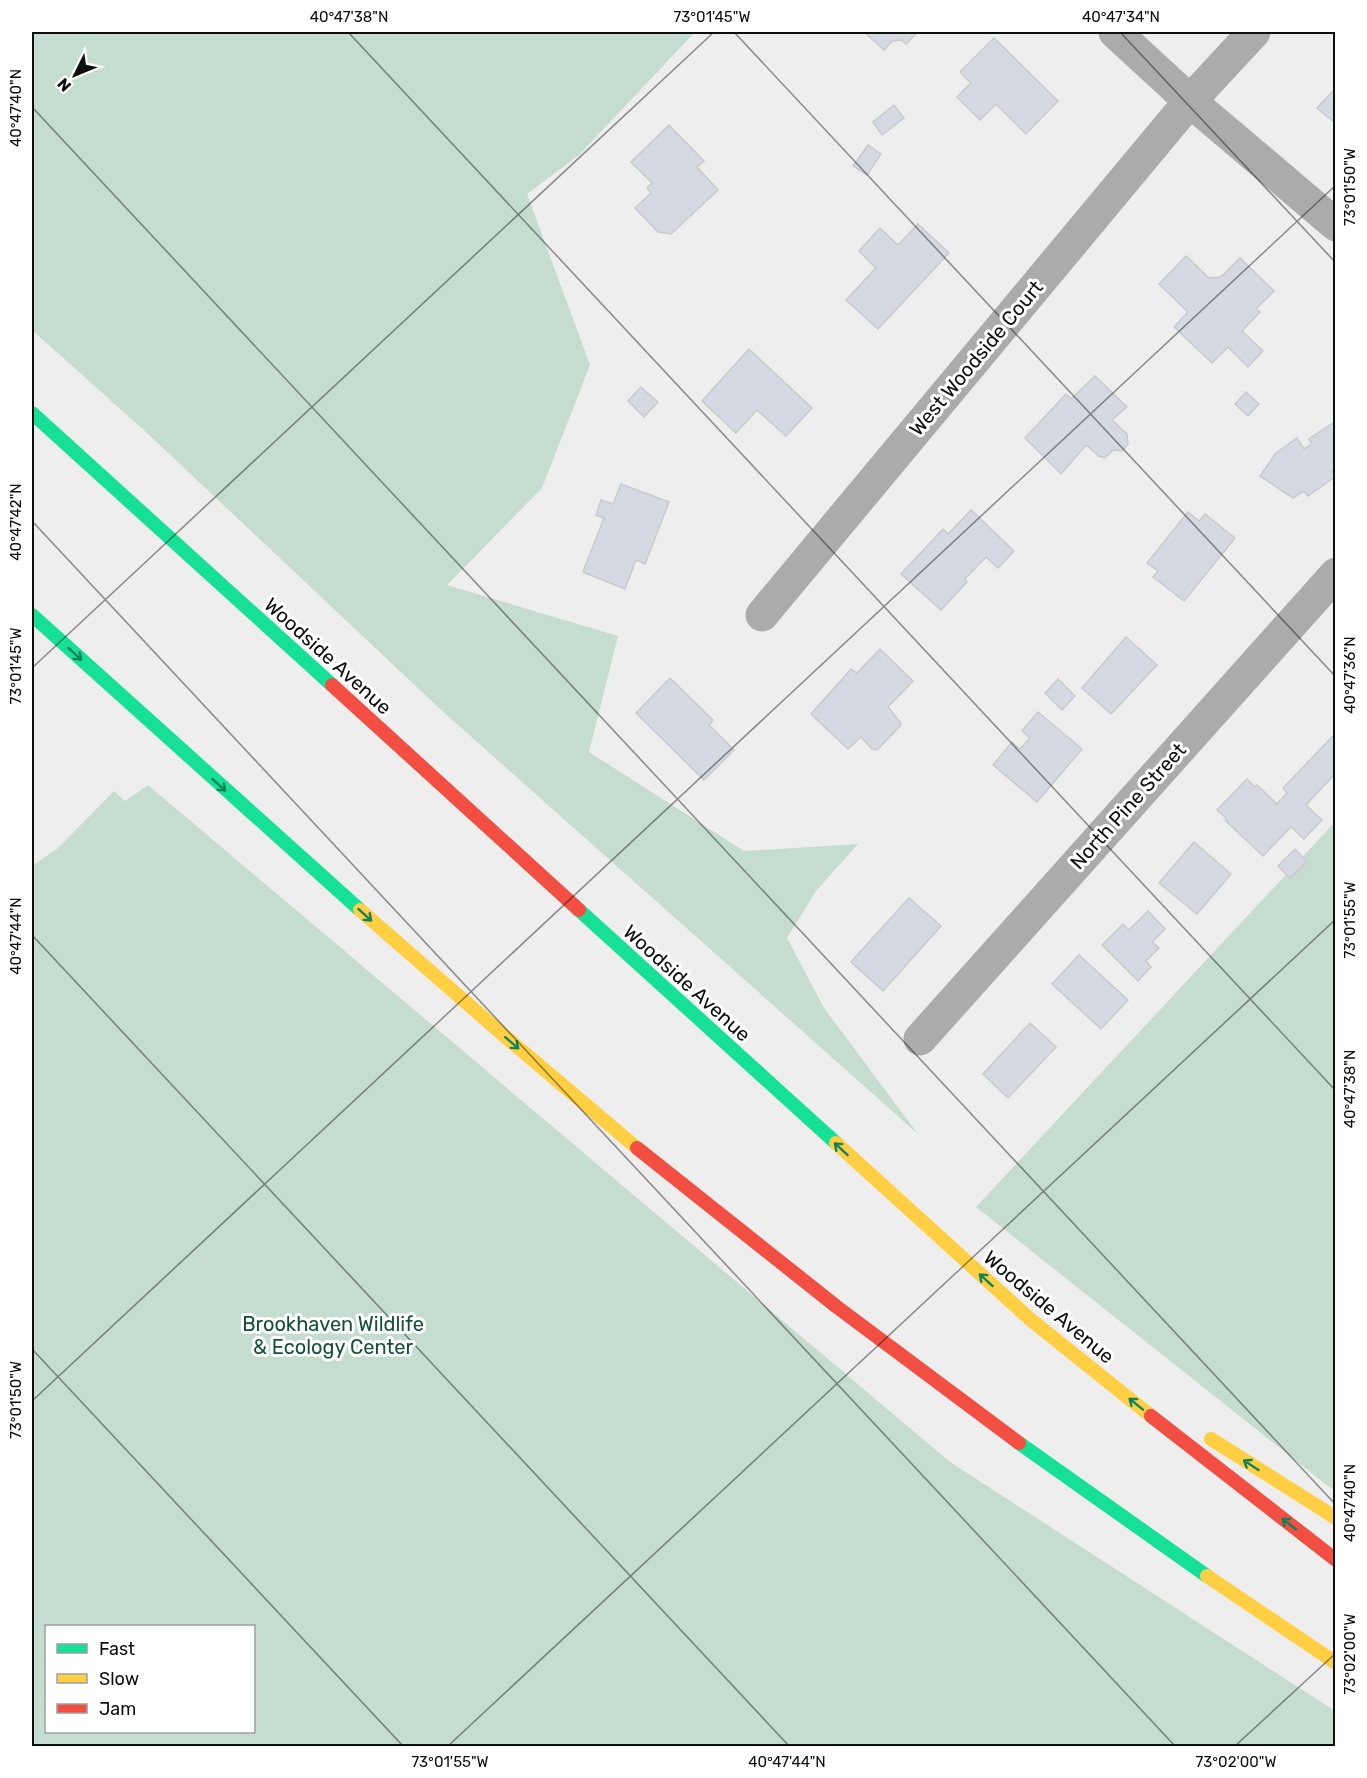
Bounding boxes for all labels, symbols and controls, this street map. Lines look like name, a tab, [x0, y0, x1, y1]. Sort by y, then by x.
text: 40°47'38"N	[310, 8, 388, 26]
text: 73°01'45"W	[674, 8, 750, 26]
text: 40°47'34"N	[1082, 8, 1160, 26]
north arrow	[45, 45, 105, 105]
text: 40°47'40"N	[7, 69, 25, 147]
text: N	[54, 74, 75, 96]
text: 73°01'50"W	[1341, 148, 1359, 226]
street label: West Woodside Court	[904, 275, 1048, 440]
text: 40°47'42"N	[7, 483, 25, 561]
street label: Woodside Avenue	[259, 593, 397, 719]
text: 73°01'45"W	[7, 628, 25, 704]
text: 40°47'36"N	[1341, 636, 1359, 714]
one-way arrow	[67, 647, 82, 661]
street label: North Pine Street	[1065, 738, 1191, 874]
one-way arrow	[211, 778, 226, 792]
text: 73°01'55"W	[1341, 881, 1359, 959]
text: 40°47'44"N	[7, 897, 25, 975]
one-way arrow	[357, 908, 372, 922]
street label: Woodside Avenue	[618, 920, 756, 1046]
one-way arrow	[504, 1036, 519, 1050]
text: 40°47'38"N	[1341, 1050, 1359, 1128]
one-way arrow	[834, 1142, 849, 1156]
street label: Woodside Avenue	[979, 1245, 1119, 1369]
one-way arrow	[978, 1273, 993, 1287]
park label: Brookhaven Wildlife & Ecology Center	[242, 1312, 424, 1359]
text: 73°01'50"W	[7, 1361, 25, 1439]
one-way arrow	[1128, 1397, 1144, 1410]
one-way arrow	[1242, 1458, 1259, 1471]
text: 40°47'40"N	[1341, 1464, 1359, 1542]
one-way arrow	[1282, 1518, 1298, 1531]
text: 73°02'00"W	[1341, 1614, 1359, 1694]
legend	[45, 1625, 255, 1733]
text: Fast	[99, 1638, 135, 1660]
text: Slow	[99, 1668, 139, 1690]
text: Jam	[99, 1698, 136, 1720]
text: 73°01'55"W	[411, 1753, 489, 1771]
text: 40°47'44"N	[748, 1753, 826, 1771]
text: 73°02'00"W	[1196, 1753, 1276, 1771]

